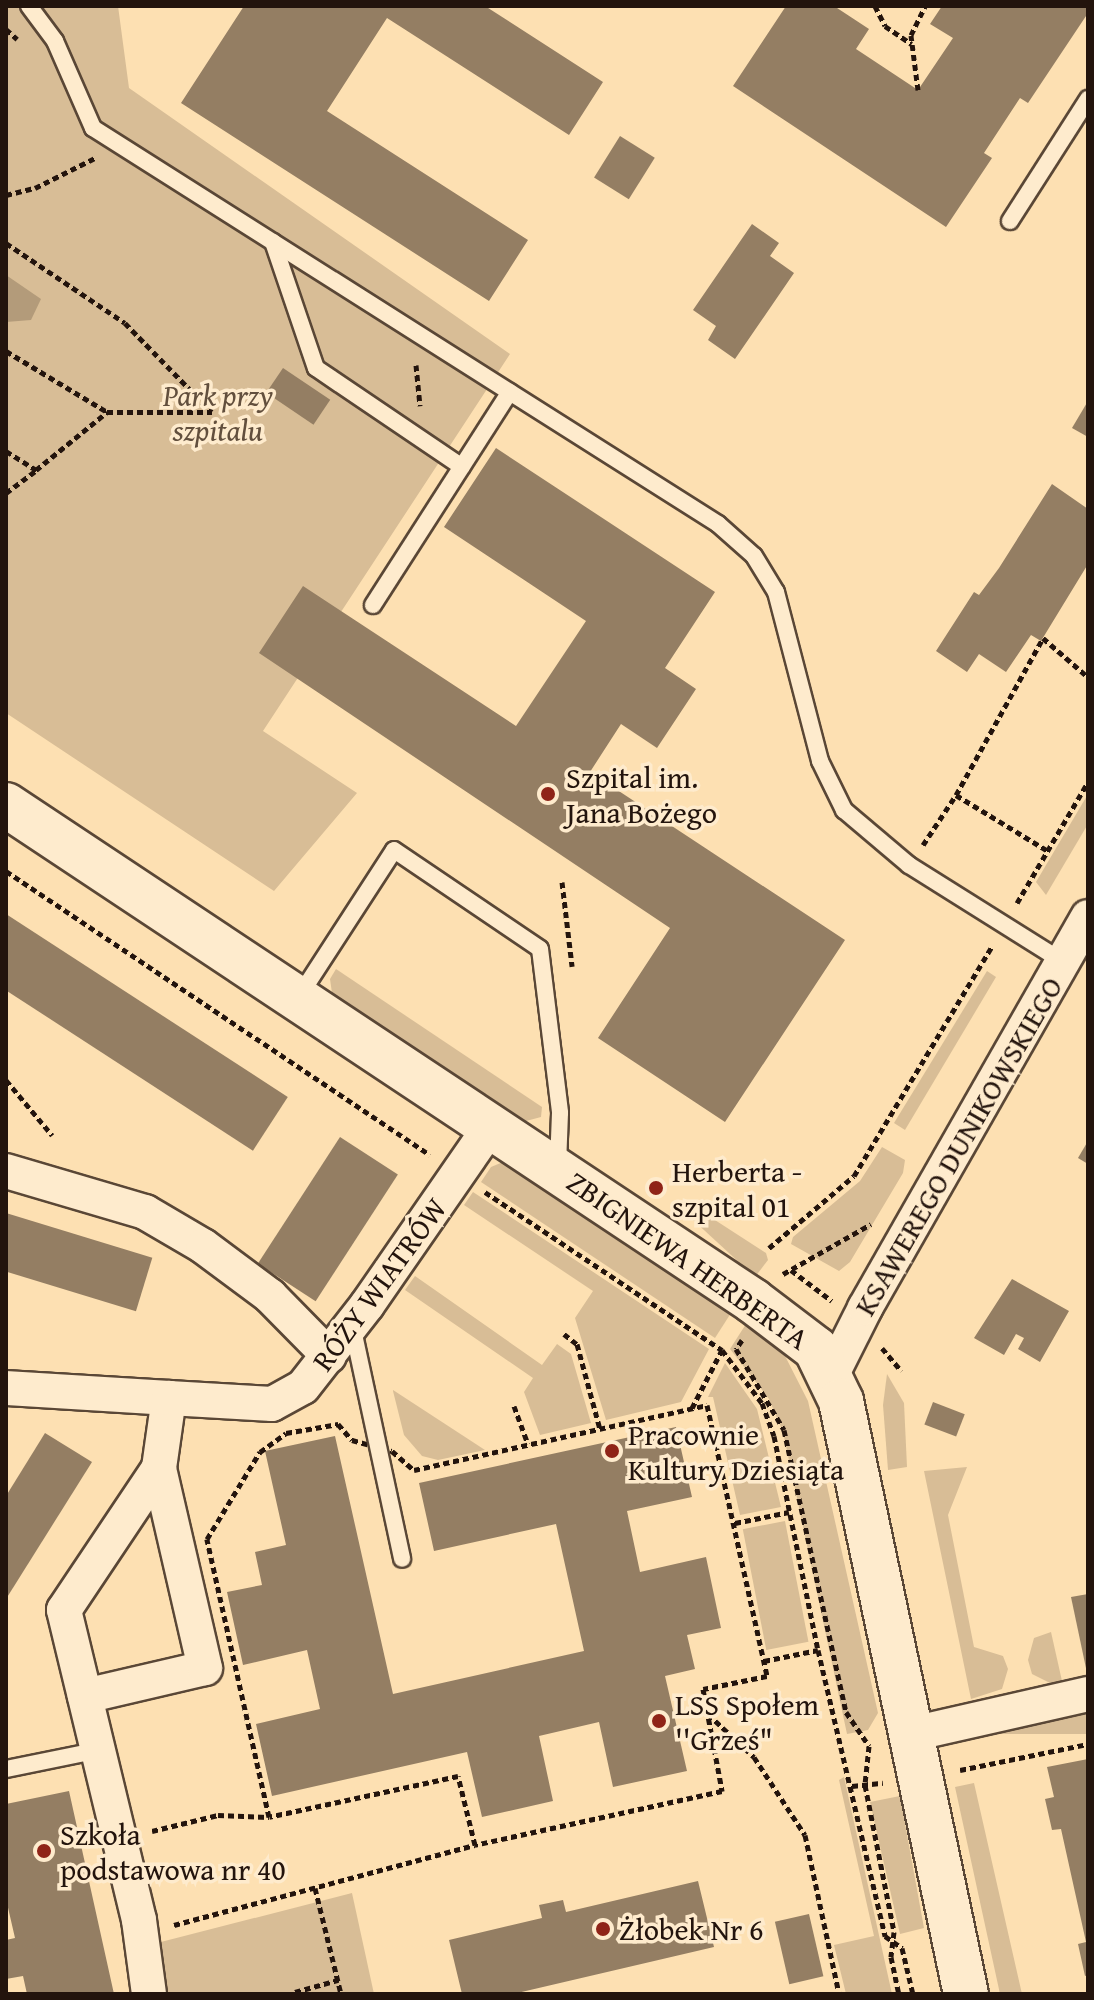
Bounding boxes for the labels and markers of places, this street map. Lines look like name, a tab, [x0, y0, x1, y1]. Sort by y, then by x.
place label: Szpital im. Jana Bożego	[566, 759, 717, 830]
marker: Szpital im. Jana Bożego	[537, 783, 559, 805]
place label: Herberta - szpital 01	[672, 1153, 802, 1224]
marker: Herberta - szpital 01	[647, 1179, 665, 1197]
place label: Pracownie Kultury Dziesiąta	[628, 1416, 844, 1486]
marker: Pracownie Kultury Dziesiąta	[603, 1442, 621, 1460]
place label: LSS Społem ''Grześ"	[675, 1686, 819, 1756]
marker: LSS Społem ''Grześ"	[650, 1712, 668, 1730]
place label: Szkoła podstawowa nr 40	[60, 1816, 286, 1886]
marker: Szkoła podstawowa nr 40	[35, 1842, 53, 1860]
place label: Żłobek Nr 6	[619, 1911, 763, 1947]
marker: Żłobek Nr 6	[594, 1920, 612, 1938]

